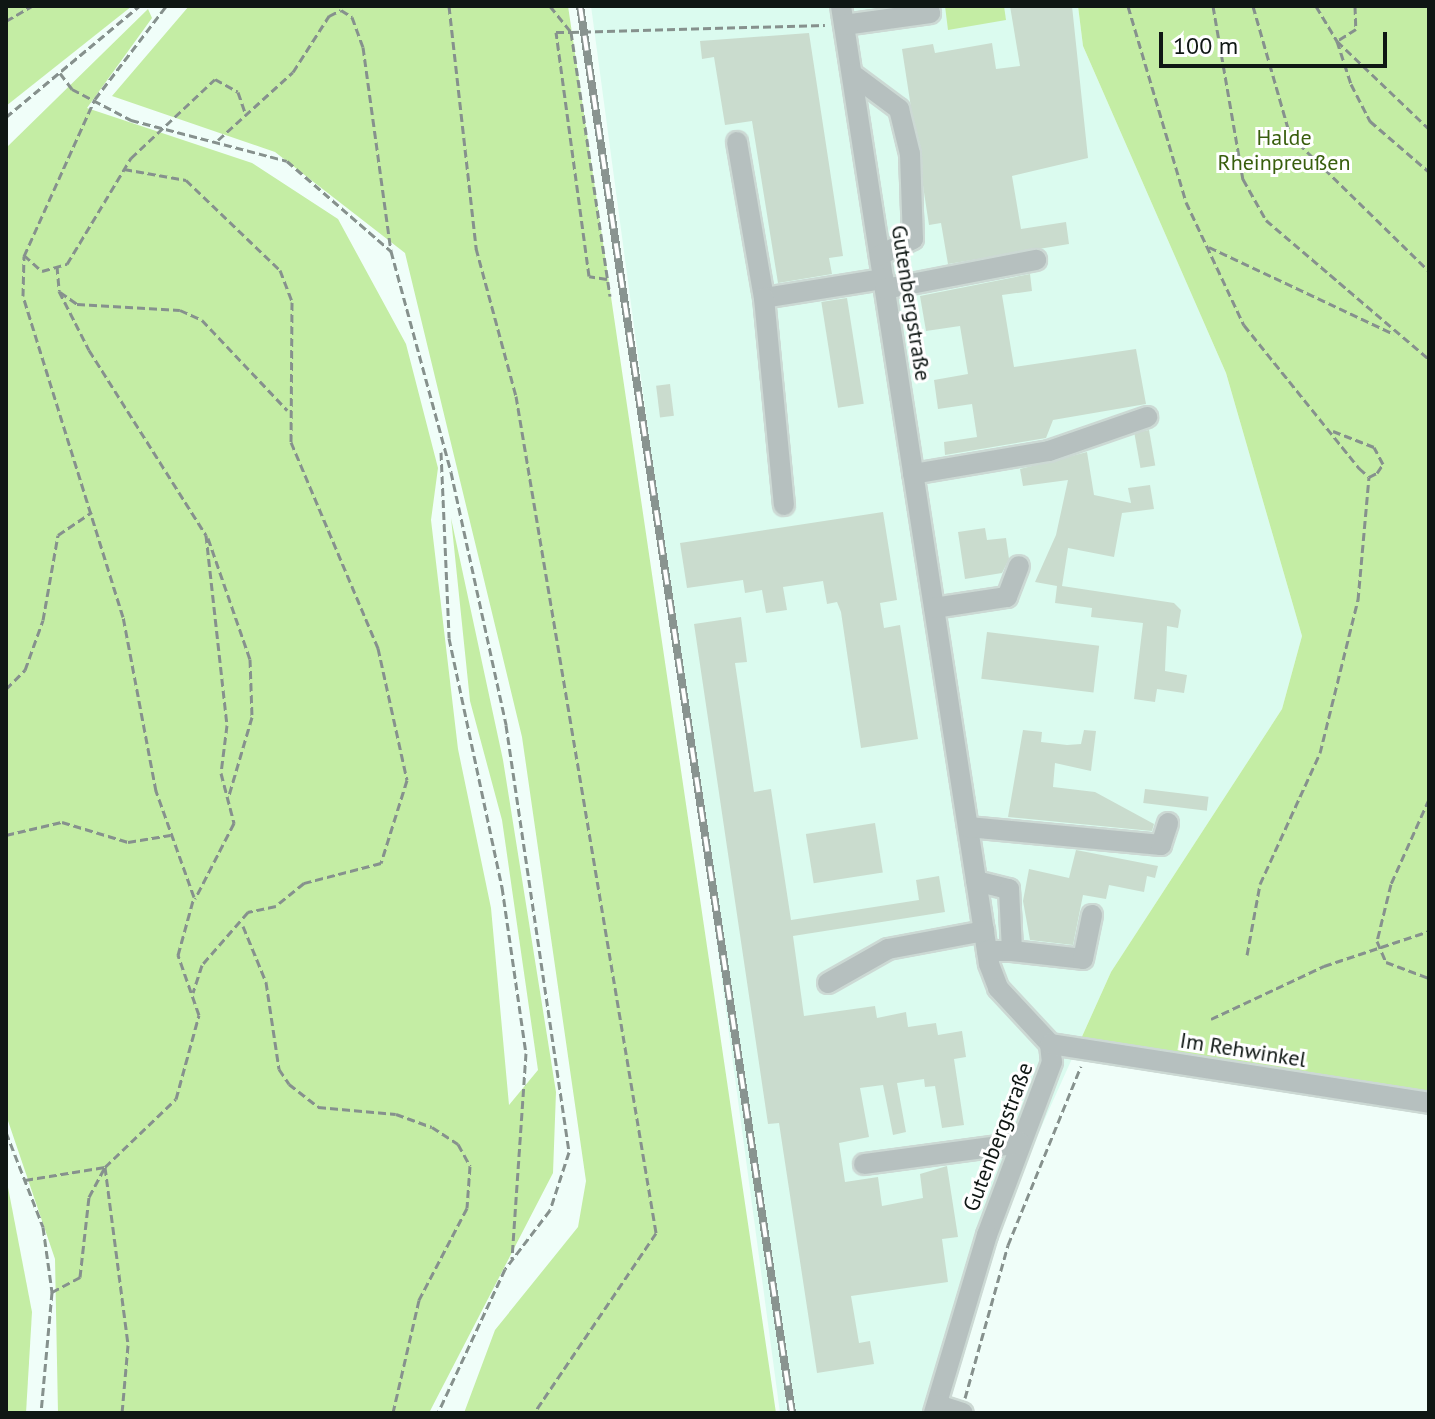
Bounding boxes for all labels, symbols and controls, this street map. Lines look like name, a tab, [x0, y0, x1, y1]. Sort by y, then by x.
scale bar	[1163, 16, 1391, 66]
text: 100 m	[1173, 30, 1238, 61]
park label: Halde Rheinpreußen	[1218, 124, 1350, 176]
street label: Gutenbergstraße	[886, 223, 936, 383]
street label: Im Rehwinkel	[1178, 1027, 1308, 1073]
street label: Gutenbergstraße	[957, 1059, 1039, 1215]

